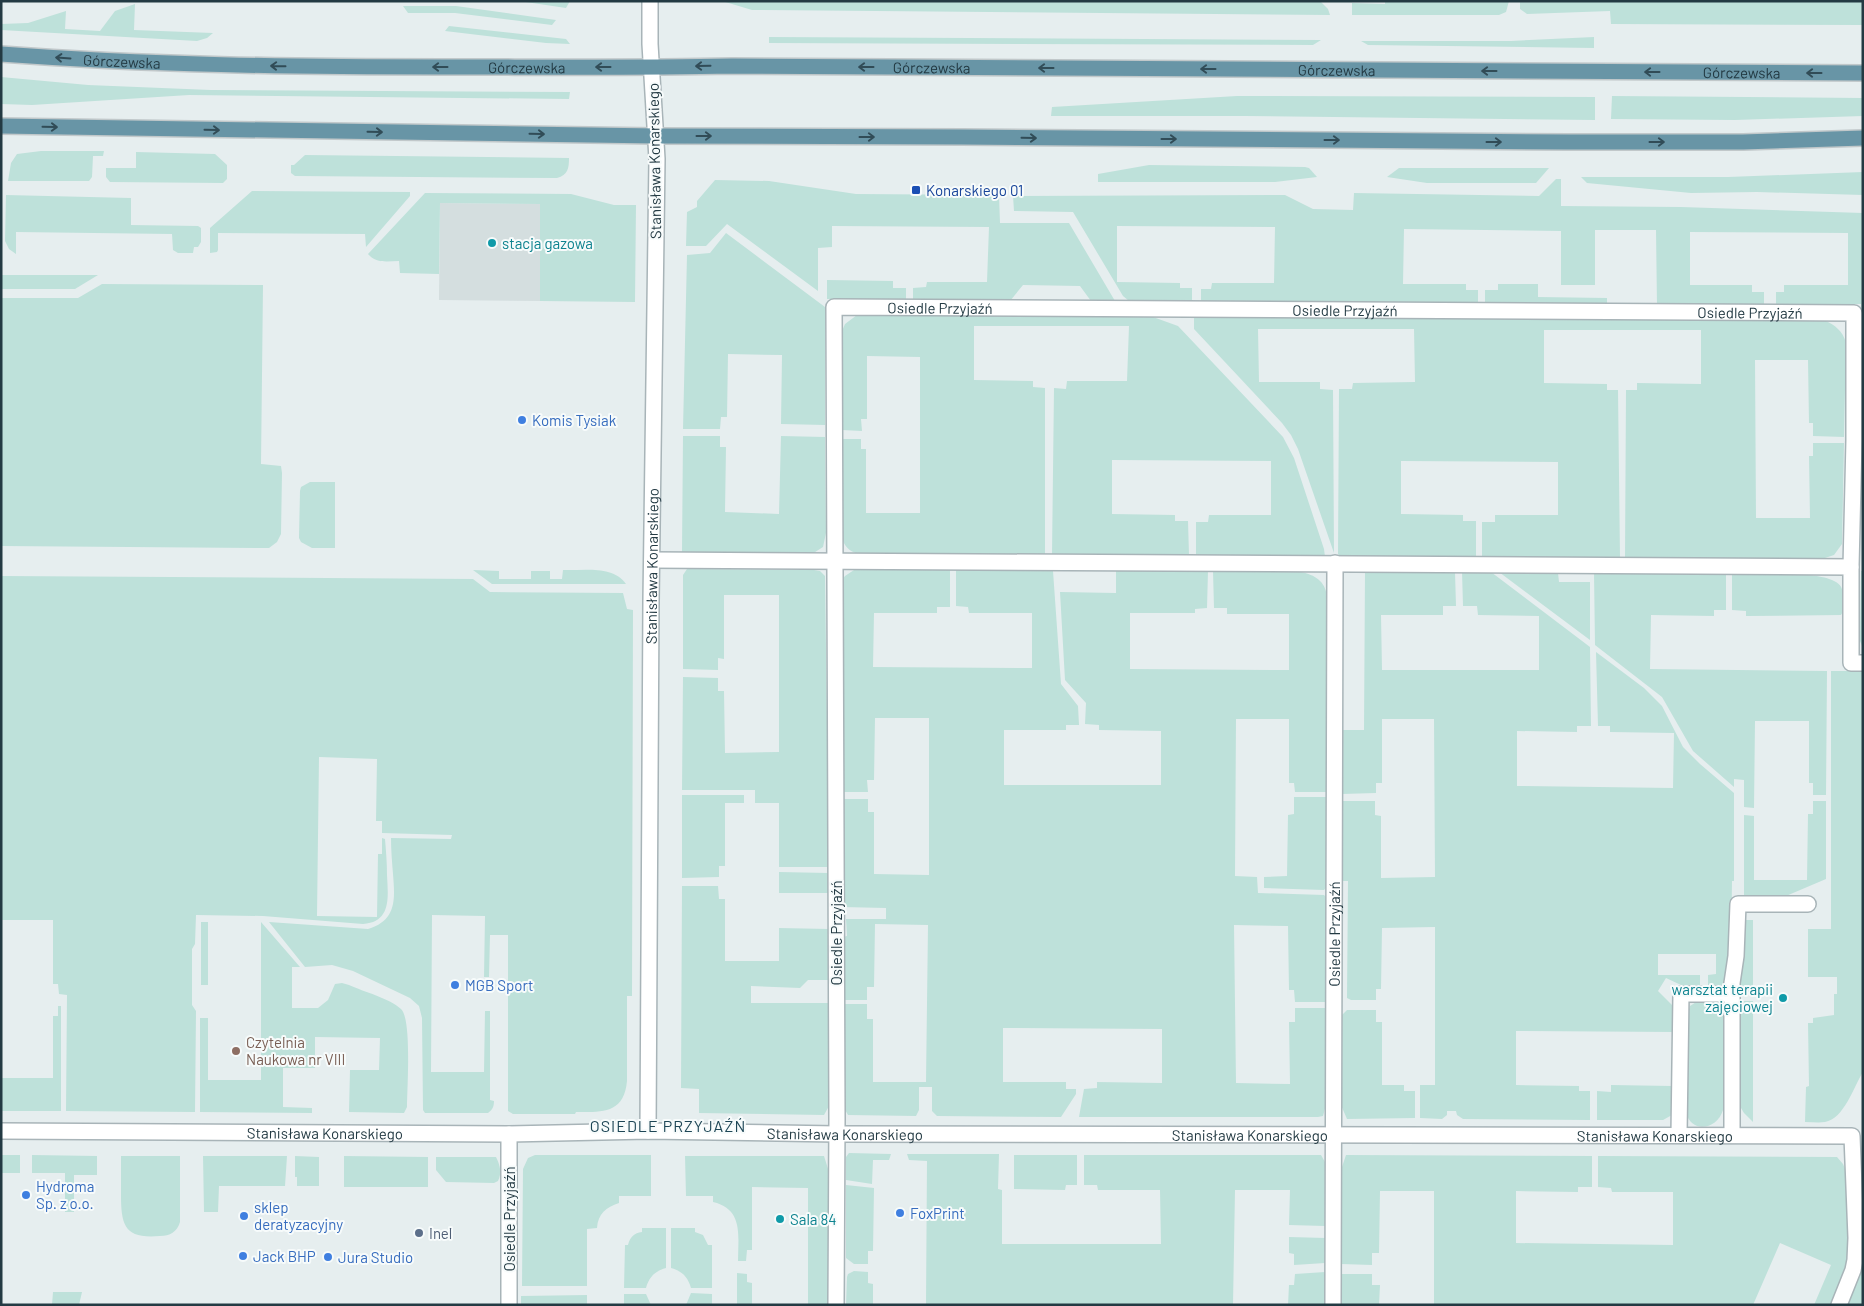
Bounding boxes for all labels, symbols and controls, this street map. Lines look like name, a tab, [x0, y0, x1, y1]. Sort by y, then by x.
street label: Górczewska	[83, 50, 161, 72]
one-way arrow	[55, 54, 71, 63]
street label: Górczewska	[488, 58, 566, 76]
street label: Górczewska	[893, 58, 971, 76]
one-way arrow	[270, 61, 286, 71]
one-way arrow	[695, 61, 712, 71]
street label: Górczewska	[1298, 61, 1376, 79]
one-way arrow	[432, 62, 448, 72]
one-way arrow	[595, 62, 611, 72]
one-way arrow	[858, 62, 874, 72]
one-way arrow	[1038, 63, 1054, 73]
street label: Górczewska	[1703, 63, 1781, 81]
one-way arrow	[1200, 64, 1216, 74]
one-way arrow	[1481, 66, 1498, 76]
one-way arrow	[1644, 67, 1660, 77]
one-way arrow	[1806, 68, 1822, 78]
street label: Stanisława Konarskiego	[644, 83, 664, 239]
one-way arrow	[42, 122, 58, 132]
one-way arrow	[204, 125, 220, 135]
one-way arrow	[366, 127, 383, 137]
one-way arrow	[529, 129, 545, 139]
one-way arrow	[696, 131, 712, 141]
one-way arrow	[858, 132, 875, 142]
one-way arrow	[1021, 133, 1037, 142]
one-way arrow	[1160, 134, 1177, 144]
one-way arrow	[1323, 135, 1339, 145]
one-way arrow	[1486, 137, 1502, 147]
one-way arrow	[1648, 137, 1664, 147]
place label: Konarskiego 01	[926, 181, 1023, 199]
marker: Konarskiego 01	[910, 184, 922, 196]
place label: stacja gazowa	[502, 234, 593, 252]
marker: stacja gazowa	[486, 237, 498, 249]
street label: Osiedle Przyjaźń	[887, 298, 993, 317]
street label: Osiedle Przyjaźń	[1292, 301, 1398, 319]
street label: Osiedle Przyjaźń	[1697, 303, 1803, 322]
place label: Komis Tysiak	[532, 411, 617, 429]
marker: Komis Tysiak	[516, 414, 528, 426]
street label: Stanisława Konarskiego	[642, 488, 662, 644]
street label: Osiedle Przyjaźń	[827, 880, 845, 986]
street label: Osiedle Przyjaźń	[1325, 881, 1343, 987]
place label: MGB Sport	[465, 976, 534, 994]
marker: MGB Sport	[449, 979, 461, 991]
place label: warsztat terapii zajęciowej	[1672, 980, 1773, 1015]
marker: warsztat terapii zajęciowej	[1777, 992, 1789, 1004]
place label: Czytelnia Naukowa nr VIII	[246, 1033, 345, 1068]
marker: Czytelnia Naukowa nr VIII	[230, 1045, 242, 1057]
district label: OSIEDLE PRZYJAŹŃ	[590, 1116, 746, 1135]
street label: Stanisława Konarskiego	[247, 1123, 403, 1142]
street label: Stanisława Konarskiego	[767, 1124, 923, 1143]
street label: Stanisława Konarskiego	[1172, 1126, 1328, 1144]
street label: Stanisława Konarskiego	[1577, 1126, 1733, 1145]
street label: Osiedle Przyjaźń	[500, 1166, 518, 1272]
place label: Hydroma Sp. z o.o.	[36, 1177, 94, 1212]
marker: Hydroma Sp. z o.o.	[20, 1189, 32, 1201]
place label: sklep deratyzacyjny	[254, 1198, 343, 1233]
place label: FoxPrint	[910, 1204, 965, 1222]
marker: FoxPrint	[894, 1207, 906, 1219]
marker: sklep deratyzacyjny	[238, 1210, 250, 1222]
place label: Sala 84	[790, 1210, 837, 1228]
marker: Sala 84	[774, 1213, 786, 1225]
place label: Inel	[429, 1224, 452, 1242]
marker: Inel	[413, 1227, 425, 1239]
place label: Jack BHP	[253, 1247, 316, 1265]
place label: Jura Studio	[338, 1248, 413, 1266]
marker: Jack BHP	[237, 1250, 249, 1262]
marker: Jura Studio	[322, 1251, 334, 1263]

